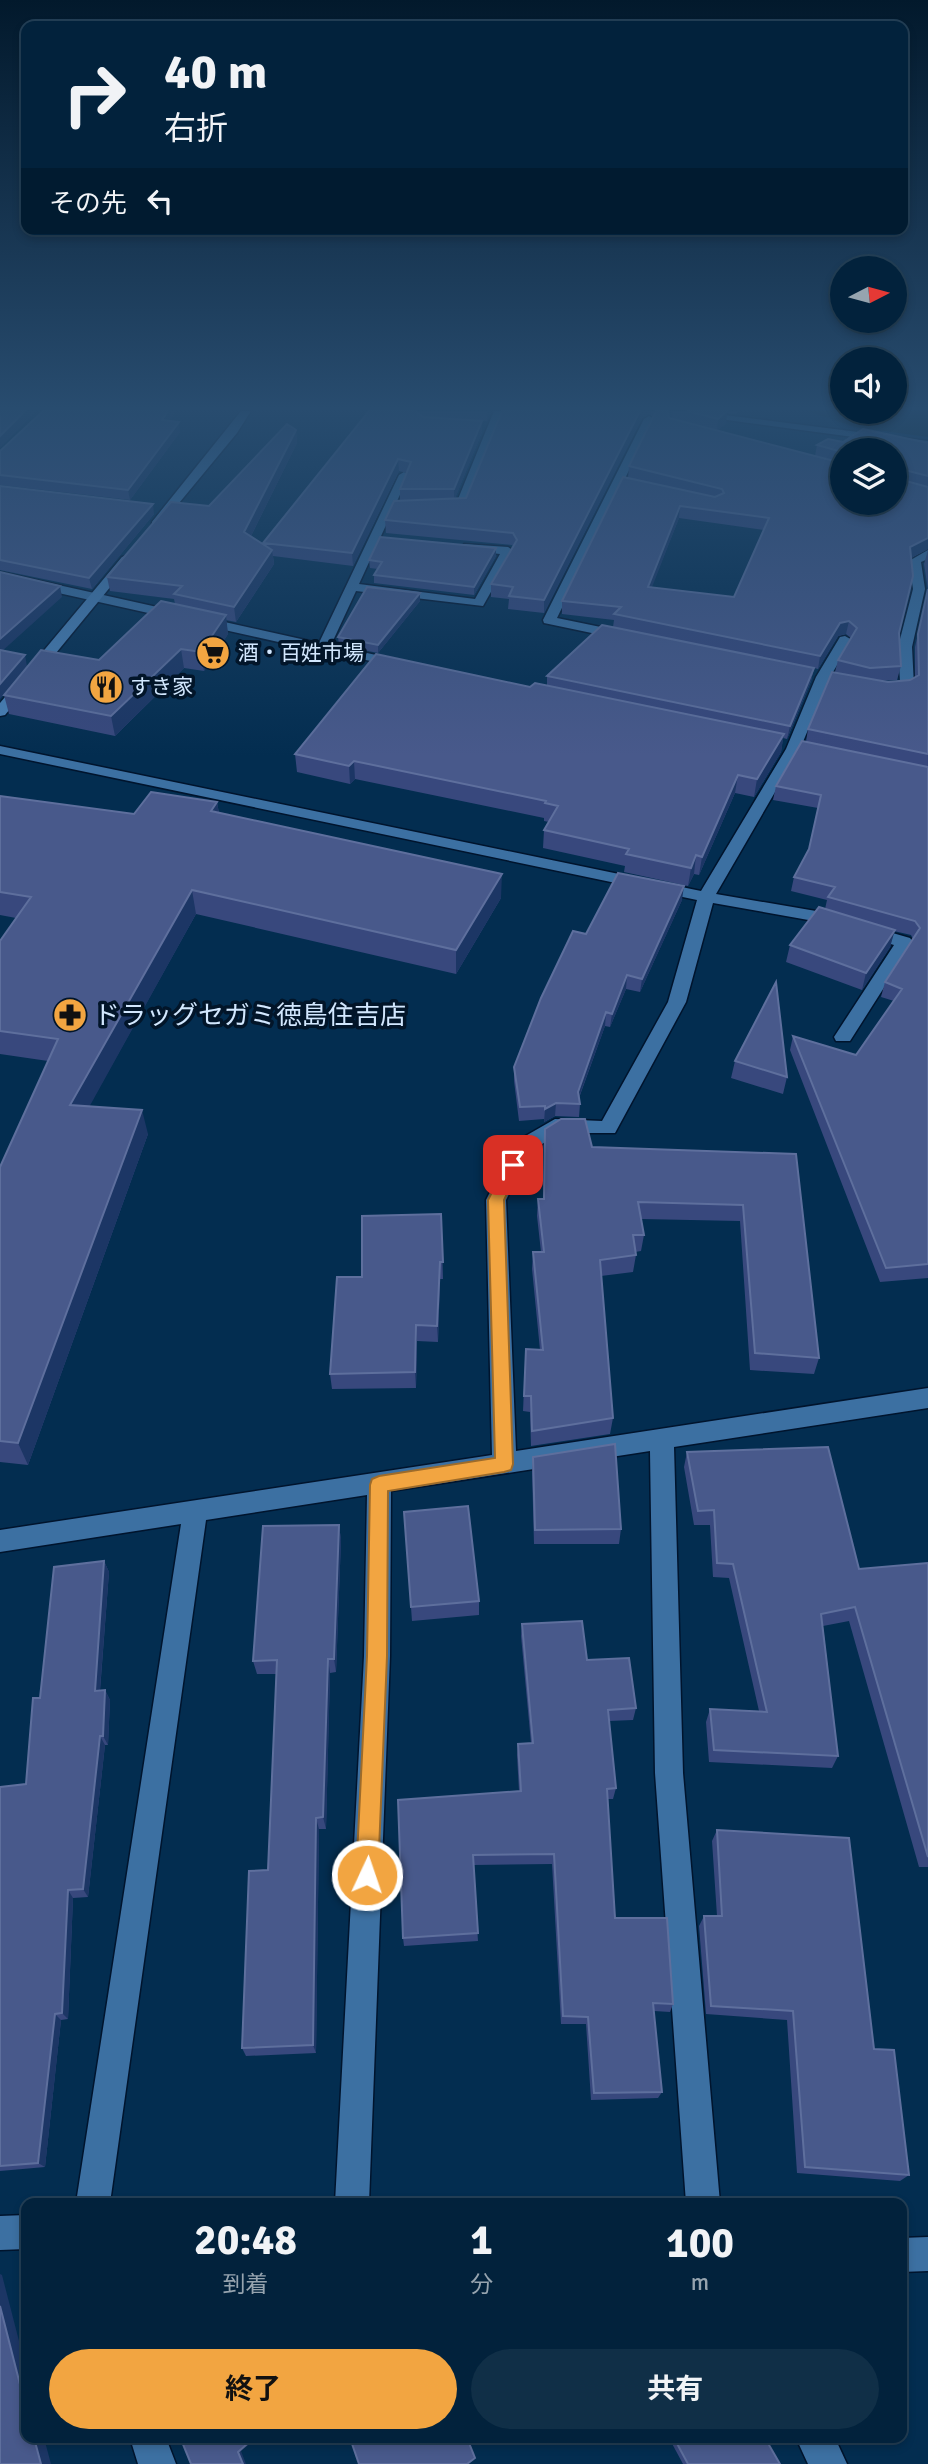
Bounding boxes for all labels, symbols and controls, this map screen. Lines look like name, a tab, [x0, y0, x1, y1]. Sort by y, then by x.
text: 40 m	[164, 42, 267, 102]
icon: right	[49, 49, 140, 140]
text: 右折	[164, 109, 228, 148]
icon: left	[141, 182, 179, 220]
text: その先	[49, 188, 127, 220]
north arrow	[830, 256, 906, 332]
map controls	[830, 256, 907, 515]
button: sound	[830, 347, 907, 424]
button: layers	[830, 438, 907, 515]
supermarket icon: 酒・百姓市場	[194, 634, 232, 672]
place label: 酒・百姓市場	[238, 640, 364, 666]
restaurant icon: すき家	[87, 668, 125, 706]
place label: すき家	[130, 674, 193, 700]
pharmacy icon: ドラッグセガミ徳島住吉店	[51, 996, 89, 1034]
place label: ドラッグセガミ徳島住吉店	[94, 1000, 406, 1032]
pin	[483, 1135, 543, 1195]
icon: arrive	[494, 1146, 532, 1184]
position arrow	[330, 1838, 404, 1912]
text: 20:48	[194, 2215, 297, 2266]
text: 1	[470, 2215, 493, 2266]
text: 100	[666, 2218, 734, 2269]
text: m	[691, 2268, 709, 2297]
text: 到着	[223, 2270, 269, 2299]
text: 分	[470, 2270, 493, 2299]
button: 終了	[49, 2349, 457, 2429]
button: 共有	[471, 2349, 879, 2429]

